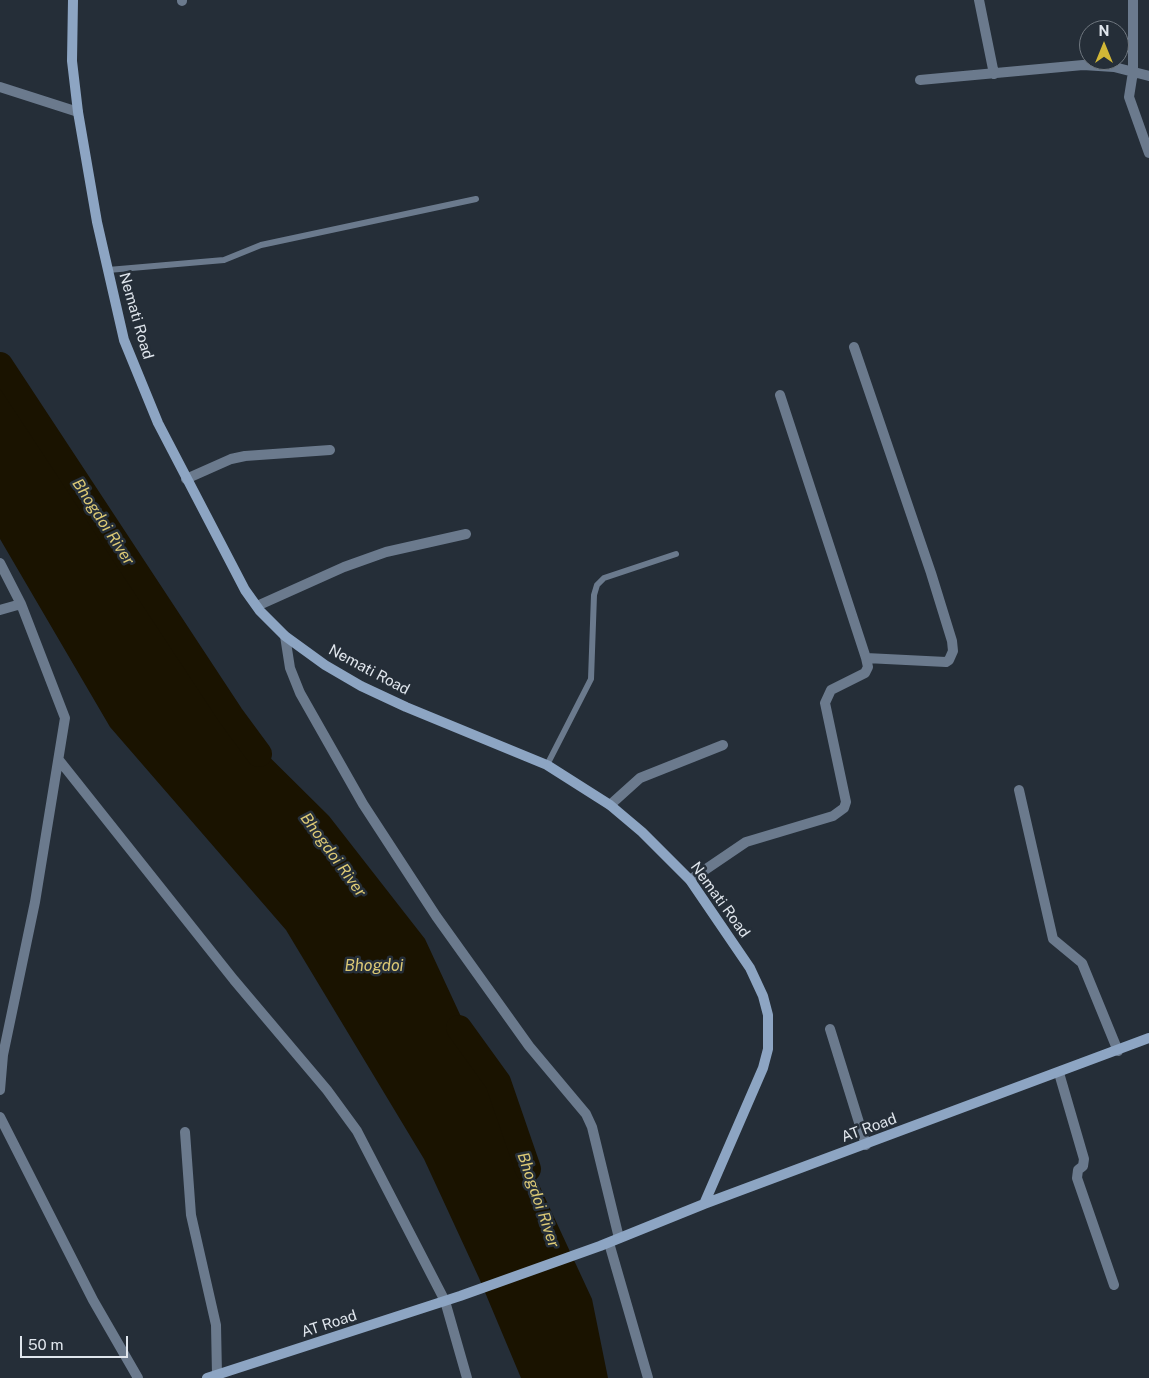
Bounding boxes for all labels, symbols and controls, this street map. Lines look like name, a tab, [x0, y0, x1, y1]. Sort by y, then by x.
north arrow	[1079, 20, 1129, 70]
text: N	[1099, 23, 1109, 39]
street label: Nemati Road	[115, 271, 157, 361]
water label: Bhogdoi River	[68, 475, 138, 569]
street label: Nemati Road	[325, 641, 413, 699]
water label: Bhogdoi River	[296, 809, 370, 901]
street label: Nemati Road	[686, 859, 754, 941]
water label: Bhogdoi	[344, 956, 404, 976]
street label: AT Road	[839, 1110, 899, 1146]
water label: Bhogdoi River	[513, 1150, 563, 1250]
street label: AT Road	[299, 1307, 359, 1341]
scale bar	[22, 1326, 130, 1358]
text: 50 m	[28, 1336, 63, 1353]

